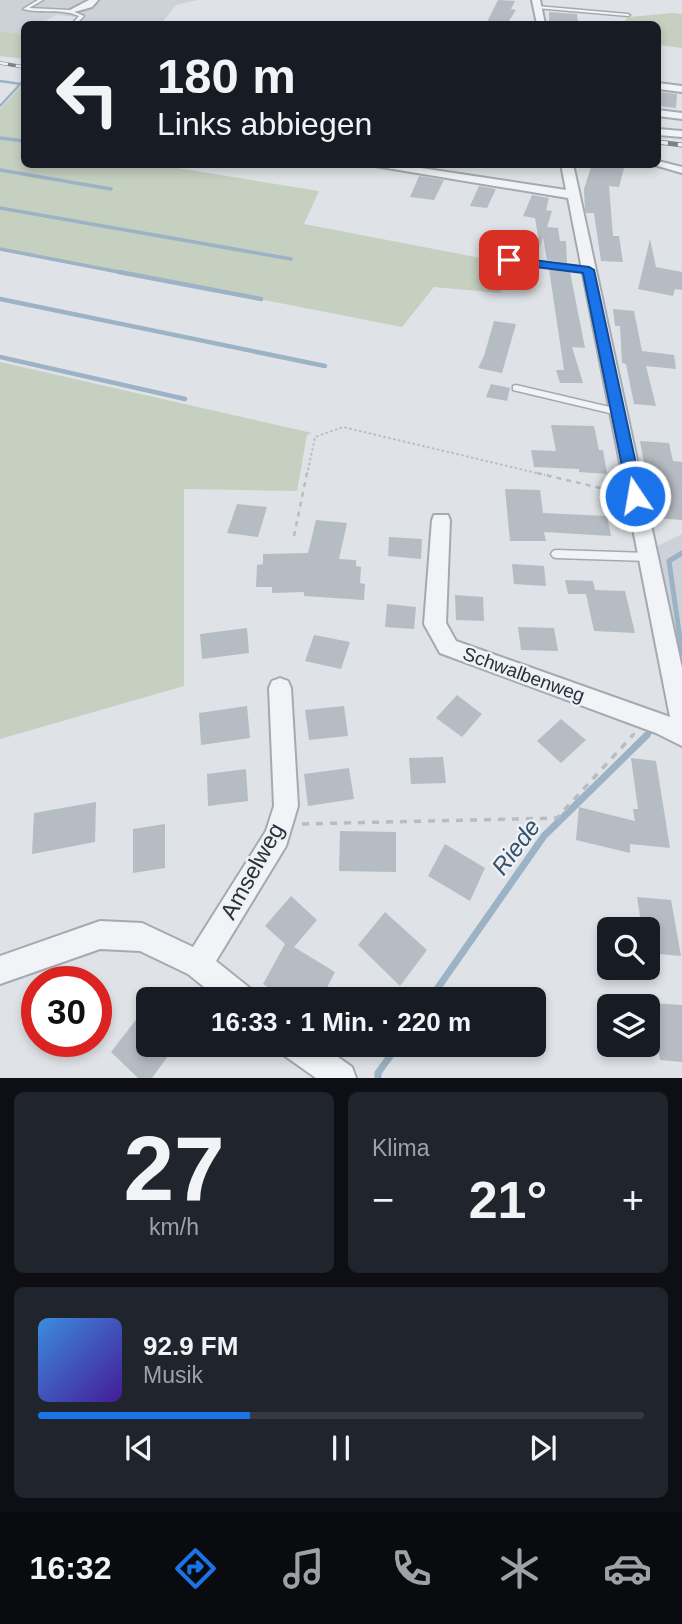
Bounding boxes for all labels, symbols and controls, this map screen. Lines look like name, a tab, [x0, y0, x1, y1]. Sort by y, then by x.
icon: left	[42, 49, 133, 140]
text: 180 m	[157, 49, 296, 103]
text: Links abbiegen	[157, 106, 372, 142]
pin	[479, 230, 539, 290]
icon: arrive	[490, 241, 528, 279]
position arrow	[598, 459, 672, 533]
street label: Schwalbenweg	[460, 643, 587, 706]
water label: Riede	[486, 814, 545, 880]
street label: Amselweg	[215, 818, 289, 924]
map controls	[597, 917, 660, 1057]
button: search	[597, 917, 660, 980]
speed limit sign: 30	[21, 966, 112, 1057]
button: layers	[597, 994, 660, 1057]
text: 16:33 · 1 Min. · 220 m	[211, 1007, 471, 1037]
text: 27	[123, 1118, 225, 1219]
text: Klima	[372, 1135, 430, 1161]
text: 21°	[469, 1171, 547, 1229]
text: −	[372, 1179, 394, 1221]
text: +	[622, 1179, 644, 1221]
text: km/h	[149, 1214, 199, 1240]
text: 92.9 FM	[143, 1331, 238, 1361]
text: Musik	[143, 1362, 203, 1388]
icon: previous	[120, 1429, 158, 1467]
icon: pause	[322, 1429, 360, 1467]
icon: next	[524, 1429, 562, 1467]
icon: directions	[171, 1544, 220, 1593]
icon: music	[279, 1544, 328, 1593]
icon: phone	[387, 1544, 436, 1593]
icon: climate	[495, 1544, 544, 1593]
icon: car	[603, 1544, 652, 1593]
text: 16:32	[30, 1550, 111, 1586]

